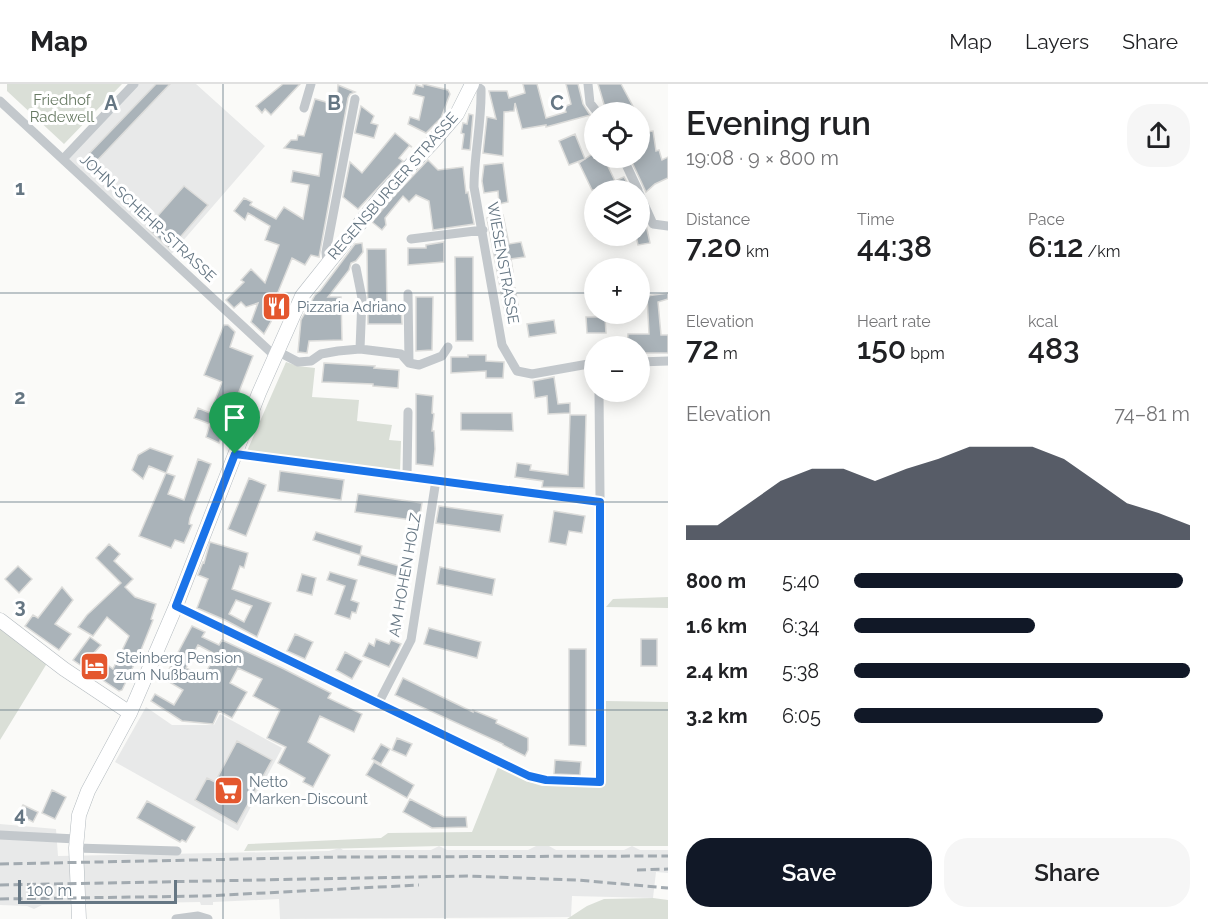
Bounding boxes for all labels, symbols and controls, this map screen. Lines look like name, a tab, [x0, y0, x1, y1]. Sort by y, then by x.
text: Map	[30, 25, 88, 58]
text: Map	[949, 29, 992, 54]
text: Layers	[1025, 29, 1089, 54]
text: Share	[1122, 29, 1178, 54]
park label: Friedhof Radewell	[30, 91, 95, 126]
text: A	[104, 91, 118, 115]
text: B	[327, 91, 341, 115]
text: C	[550, 91, 564, 115]
map controls	[584, 102, 650, 402]
button: locate	[584, 102, 650, 168]
text: Evening run	[686, 104, 871, 143]
button: share	[1127, 104, 1190, 167]
street label: REGENSBURGER STRASSE	[324, 109, 462, 263]
text: 19:08 · 9 × 800 m	[686, 146, 839, 170]
street label: JOHN-SCHEHR-STRASSE	[76, 150, 220, 286]
text: 1	[15, 176, 25, 200]
button: layers	[584, 180, 650, 246]
street label: WIESENSTRASSE	[483, 201, 523, 325]
text: Distance	[686, 210, 750, 229]
text: Time	[857, 210, 894, 229]
text: Pace	[1028, 210, 1065, 229]
text: 7.20	[686, 229, 742, 264]
text: 44:38	[857, 229, 932, 264]
text: 6:12	[1028, 229, 1084, 264]
text: km	[742, 242, 769, 261]
text: /km	[1084, 242, 1120, 261]
button: +	[584, 258, 650, 324]
restaurant icon: Pizzaria Adriano	[260, 291, 292, 323]
place label: Pizzaria Adriano	[297, 298, 406, 316]
text: Elevation	[686, 312, 754, 331]
text: Heart rate	[857, 312, 931, 331]
text: kcal	[1028, 312, 1058, 331]
text: 72	[686, 331, 719, 366]
text: 150	[857, 331, 906, 366]
text: 483	[1028, 331, 1079, 366]
button: −	[584, 336, 650, 402]
text: m	[719, 344, 738, 363]
text: bpm	[906, 344, 945, 363]
text: 2	[14, 385, 26, 409]
pin	[209, 392, 260, 454]
icon: arrive	[218, 401, 251, 434]
text: Elevation	[686, 402, 771, 426]
text: 74–81 m	[1114, 402, 1190, 426]
street label: AM HOHEN HOLZ	[385, 512, 425, 638]
text: 800 m	[686, 569, 746, 593]
text: 5:40	[782, 569, 820, 593]
text: 3	[14, 594, 26, 618]
text: 1.6 km	[686, 614, 747, 638]
text: 6:34	[782, 614, 819, 638]
place label: Steinberg Pension zum Nußbaum	[116, 649, 242, 684]
hotel icon: Steinberg Pension zum Nußbaum	[79, 651, 111, 683]
text: 2.4 km	[686, 659, 748, 683]
text: 5:38	[782, 659, 819, 683]
text: 3.2 km	[686, 704, 748, 728]
text: 6:05	[782, 704, 821, 728]
place label: Netto Marken-Discount	[249, 773, 368, 808]
supermarket icon: Netto Marken-Discount	[212, 775, 244, 807]
text: 4	[14, 802, 26, 826]
button: Save	[686, 838, 932, 907]
button: Share	[944, 838, 1190, 907]
scale bar	[18, 877, 177, 904]
text: 100 m	[27, 881, 72, 900]

